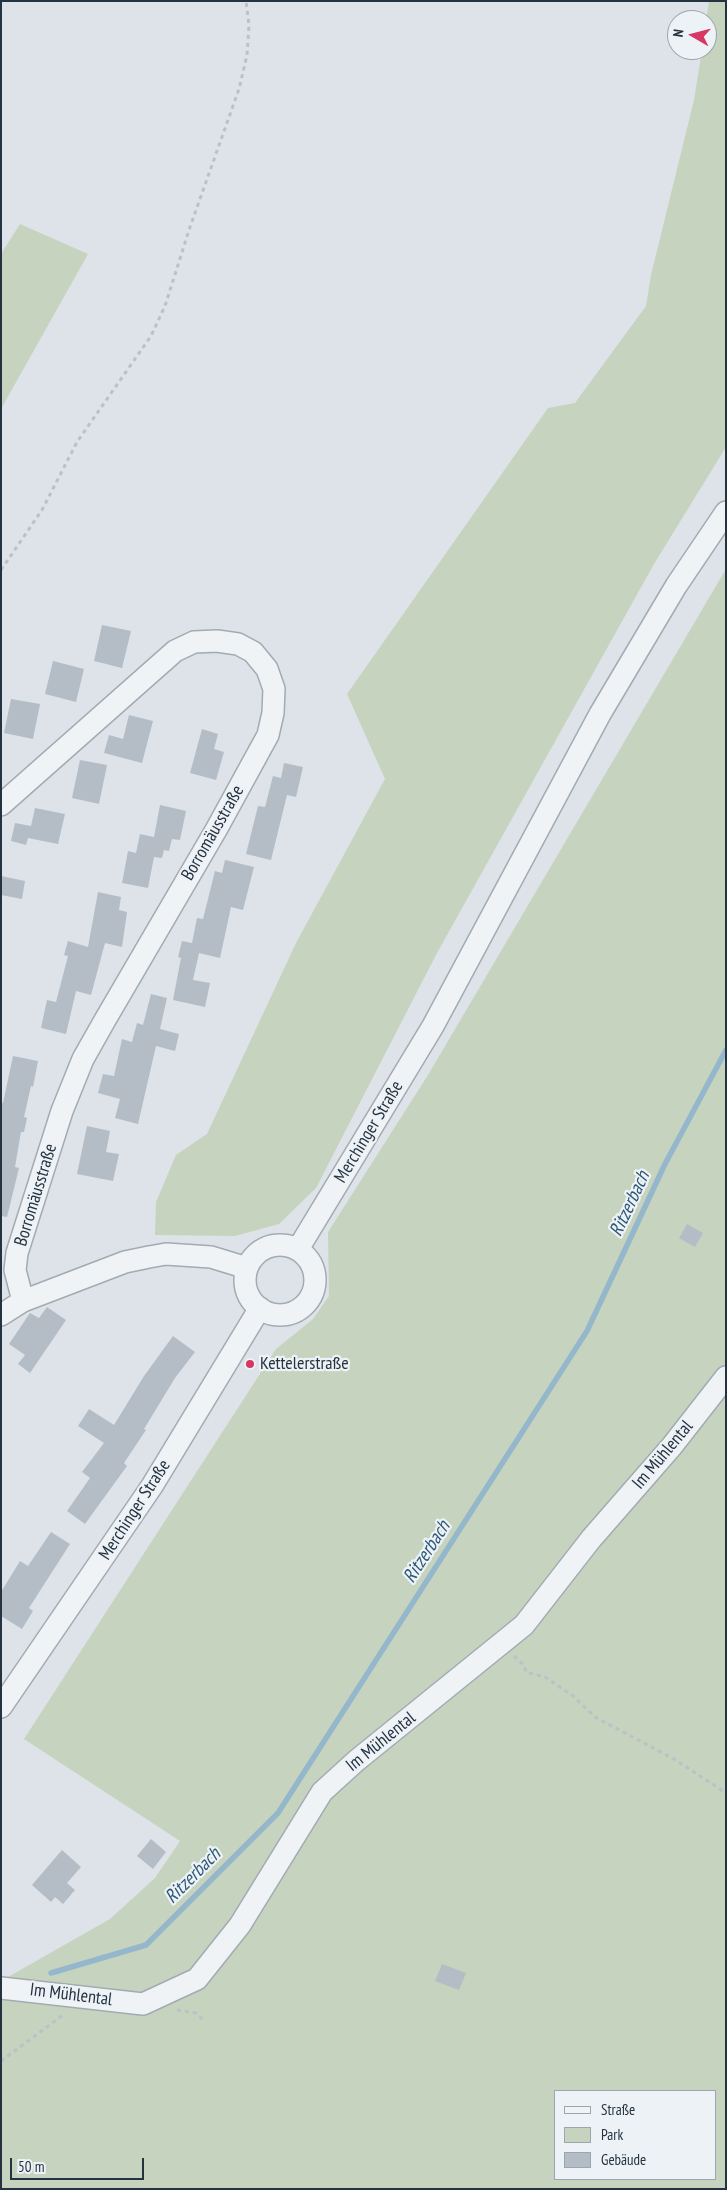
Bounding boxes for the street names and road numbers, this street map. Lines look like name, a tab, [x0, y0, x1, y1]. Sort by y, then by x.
street label: Borromäusstraße	[177, 782, 249, 884]
street label: Merchinger Straße	[330, 1077, 408, 1187]
street label: Borromäusstraße	[10, 1141, 62, 1249]
street label: Im Mühlental	[628, 1416, 698, 1494]
street label: Merchinger Straße	[95, 1456, 175, 1564]
street label: Im Mühlental	[342, 1708, 420, 1776]
street label: Im Mühlental	[29, 1979, 113, 2011]

